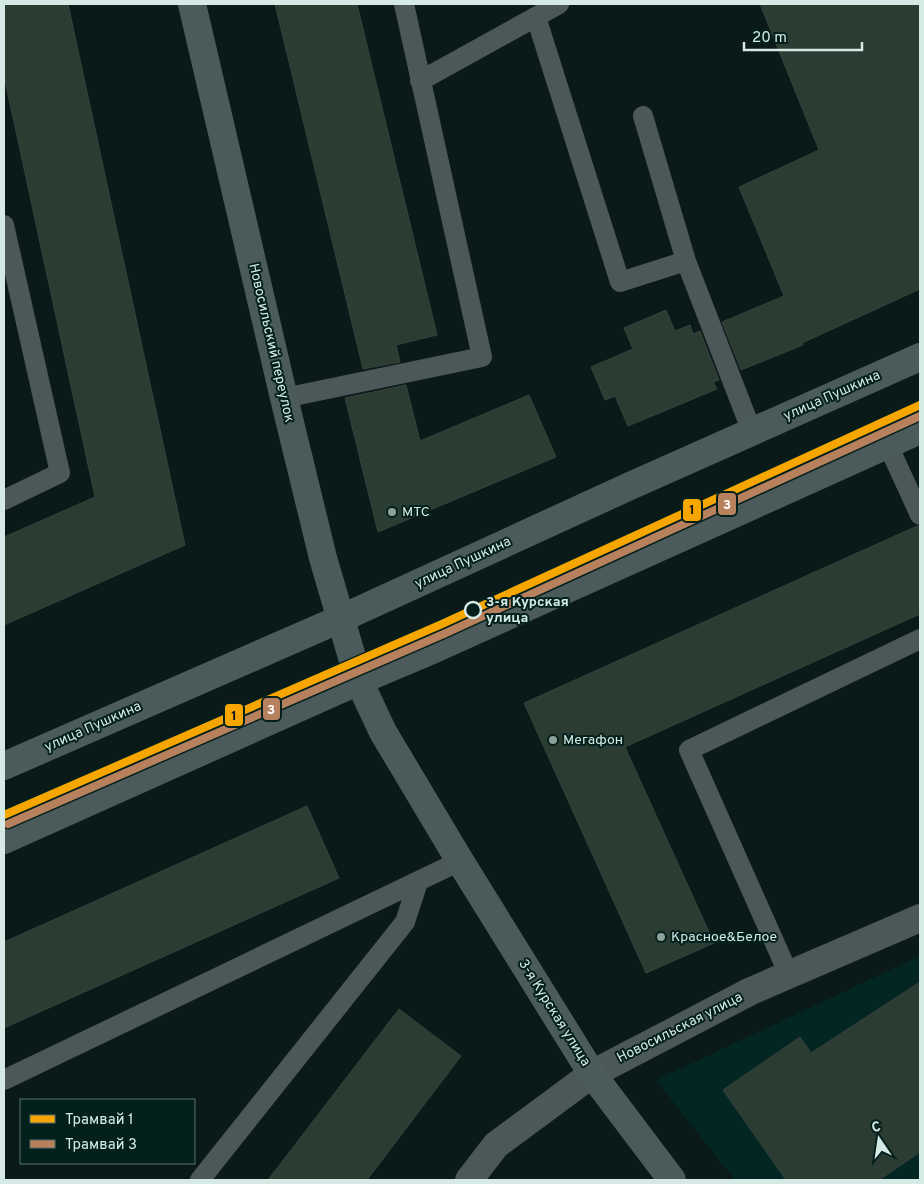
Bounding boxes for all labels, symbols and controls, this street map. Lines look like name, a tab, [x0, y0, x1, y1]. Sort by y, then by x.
scale bar	[744, 20, 862, 52]
text: 20 m	[752, 29, 787, 48]
street label: Новосильский переулок	[244, 262, 298, 424]
street label: улица Пушкина	[781, 367, 883, 425]
line badge: 3	[717, 492, 737, 516]
text: 3	[723, 497, 731, 514]
line badge: 1	[682, 498, 702, 522]
text: 1	[689, 502, 695, 519]
place label: МТС	[402, 504, 430, 521]
marker: МТС	[386, 506, 398, 518]
street label: улица Пушкина	[412, 533, 514, 593]
place label: 3-я Курская улица	[486, 594, 569, 627]
marker: 3-я Курская улица	[464, 601, 482, 619]
line badge: 3	[262, 697, 281, 721]
street label: улица Пушкина	[42, 698, 144, 756]
text: 3	[267, 702, 275, 719]
line badge: 1	[224, 703, 244, 727]
text: 1	[231, 708, 237, 725]
place label: Мегафон	[563, 732, 623, 749]
marker: Мегафон	[547, 734, 559, 746]
place label: Красное&Белое	[671, 929, 777, 946]
marker: Красное&Белое	[655, 931, 667, 943]
street label: 3-я Курская улица	[514, 956, 594, 1070]
street label: Новосильская улица	[614, 989, 746, 1067]
legend	[20, 1099, 195, 1164]
text: Трамвай 1	[65, 1111, 134, 1130]
north arrow	[854, 1114, 904, 1164]
text: С	[870, 1118, 883, 1137]
text: Трамвай 3	[65, 1136, 137, 1155]

